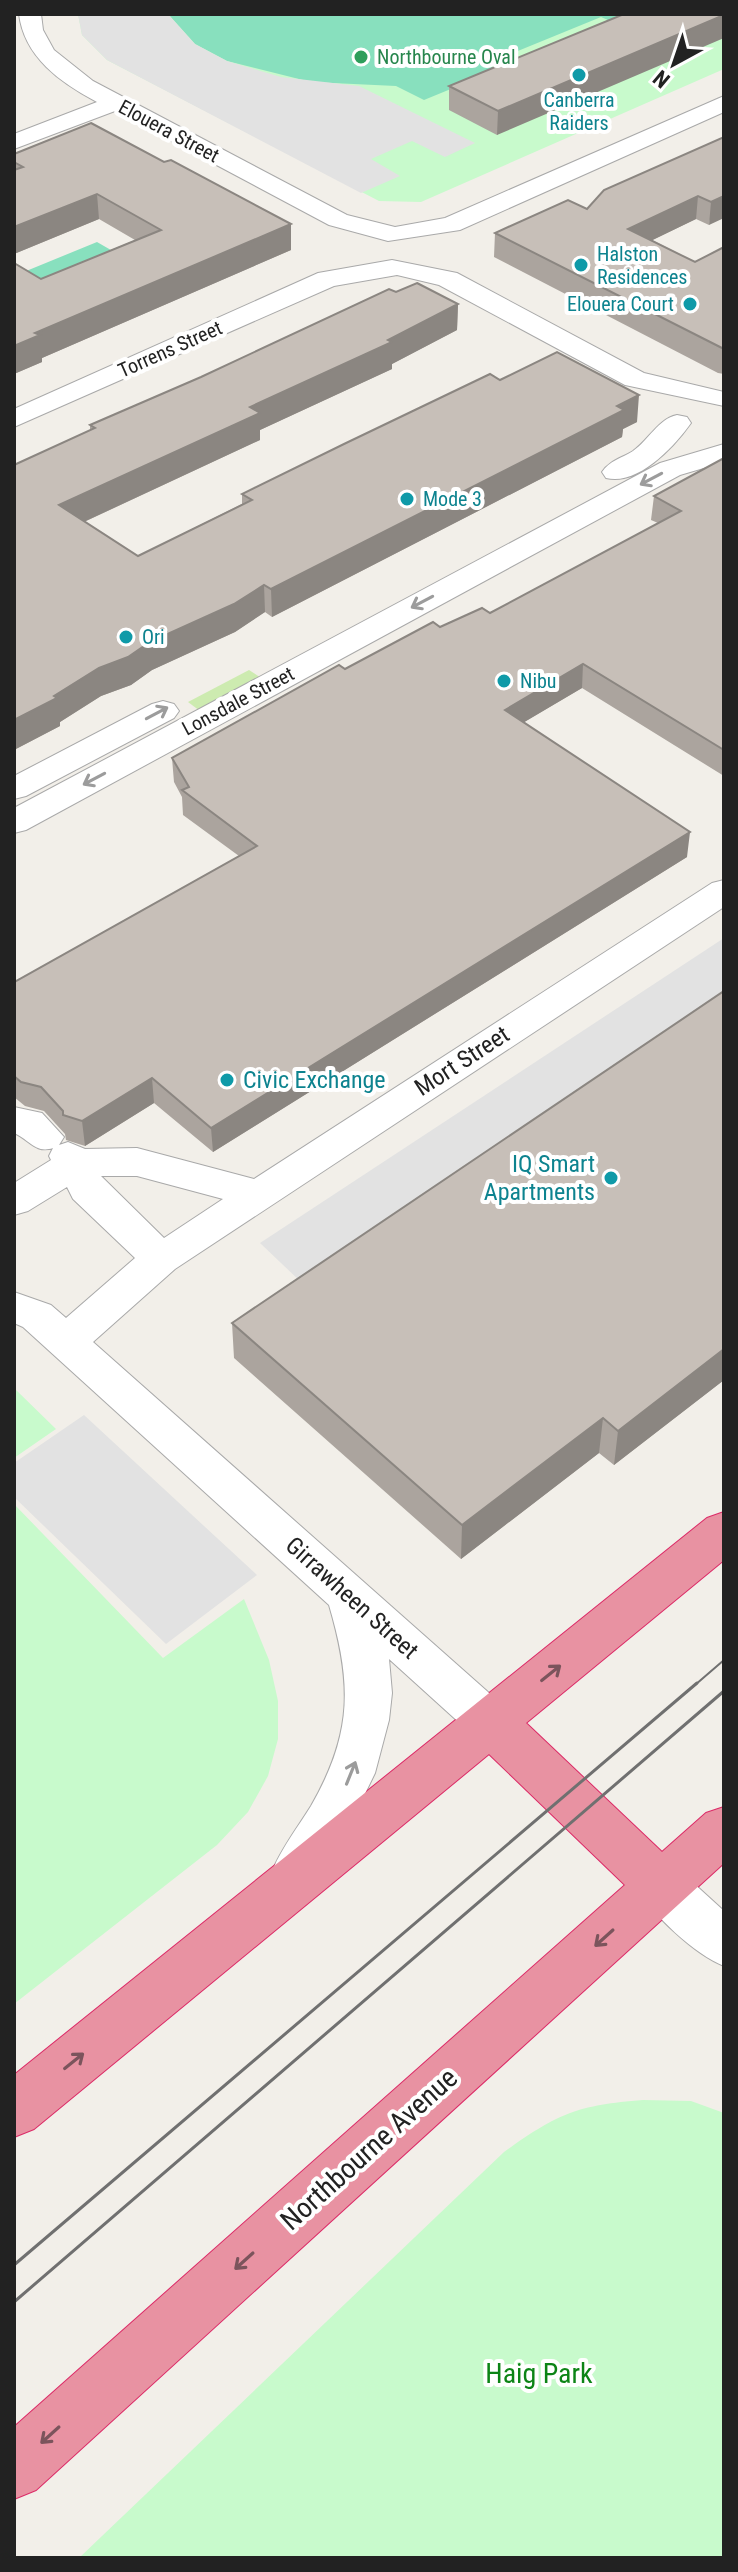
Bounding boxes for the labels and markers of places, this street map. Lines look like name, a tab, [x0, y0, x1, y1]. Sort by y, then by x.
place label: Northbourne Oval	[377, 45, 516, 69]
marker: Northbourne Oval	[352, 48, 370, 66]
marker: Canberra Raiders	[570, 66, 588, 84]
place label: Canberra Raiders	[543, 88, 615, 135]
place label: Halston Residences	[597, 242, 687, 289]
marker: Halston Residences	[572, 256, 590, 274]
place label: Elouera Court	[567, 292, 674, 316]
marker: Elouera Court	[681, 295, 699, 313]
place label: Mode 3	[423, 487, 482, 511]
marker: Mode 3	[398, 490, 416, 508]
place label: Ori	[142, 625, 165, 649]
marker: Ori	[117, 628, 135, 646]
place label: Nibu	[520, 669, 557, 693]
marker: Nibu	[495, 672, 513, 690]
place label: Civic Exchange	[243, 1066, 386, 1094]
marker: Civic Exchange	[218, 1071, 236, 1089]
place label: IQ Smart Apartments	[484, 1150, 595, 1206]
marker: IQ Smart Apartments	[602, 1169, 620, 1187]

